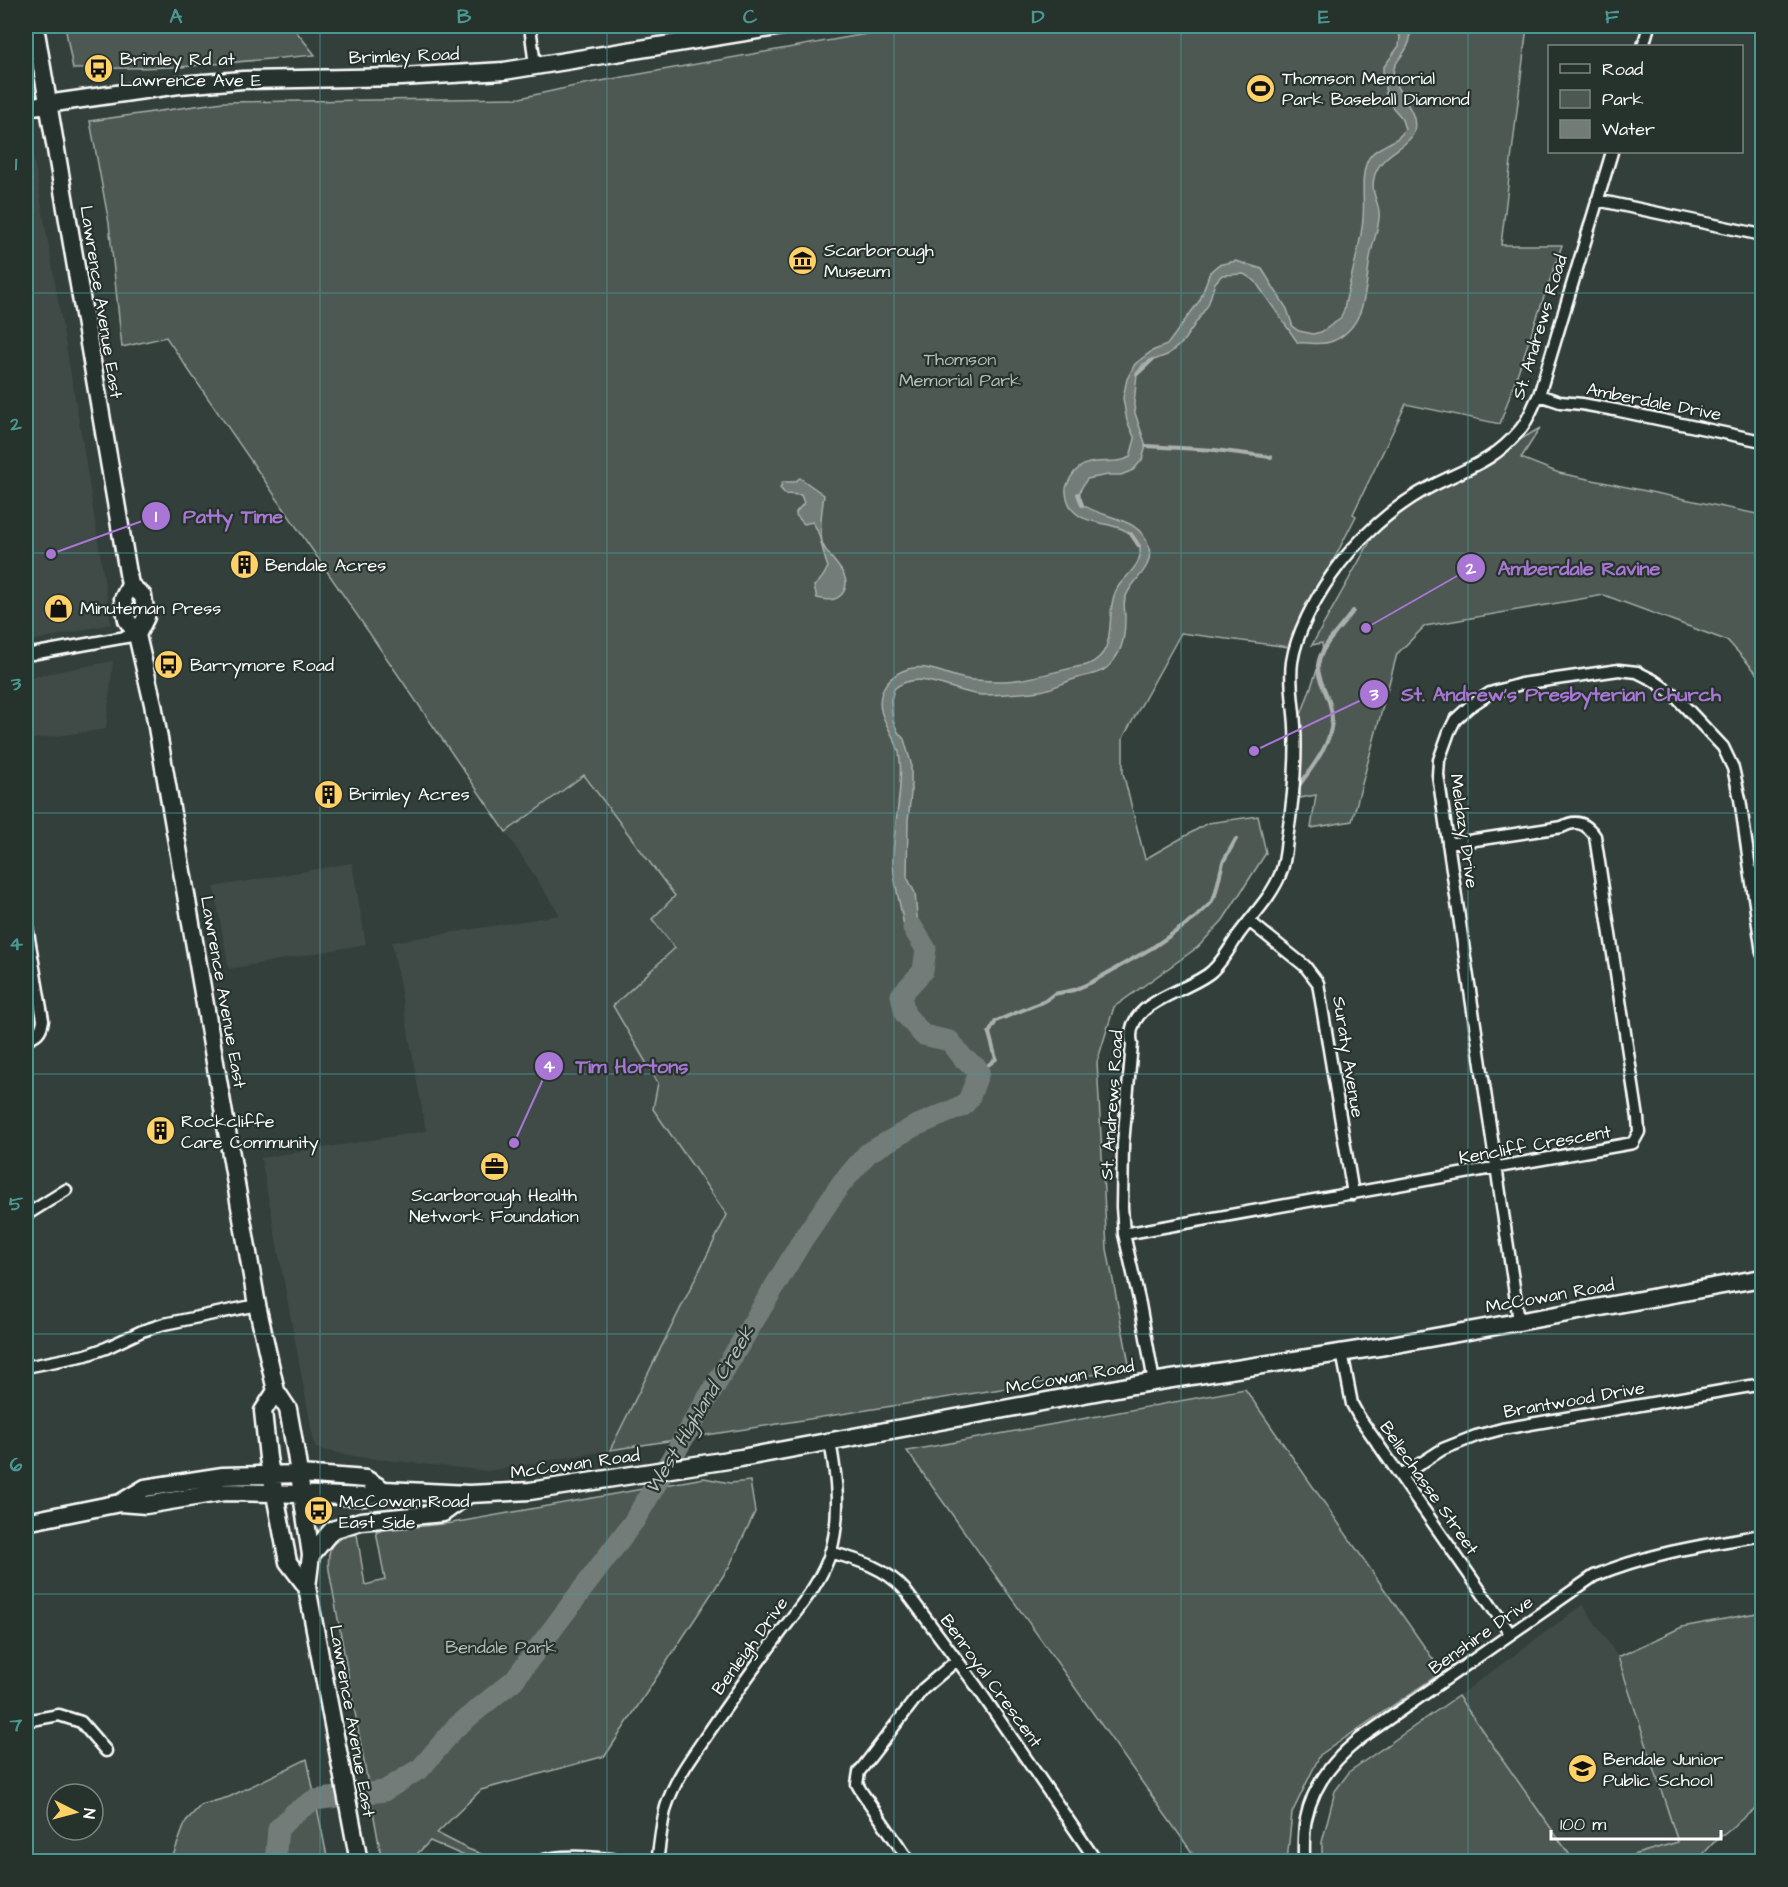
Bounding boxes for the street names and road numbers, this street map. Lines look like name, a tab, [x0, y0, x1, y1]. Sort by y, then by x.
street label: Brimley Road	[348, 42, 460, 71]
street label: Lawrence Avenue East	[73, 204, 129, 401]
street label: St. Andrews Road	[1506, 252, 1574, 402]
street label: Amberdale Drive	[1584, 377, 1724, 427]
street label: Meldazy Drive	[1443, 772, 1484, 890]
street label: Lawrence Avenue East	[194, 894, 252, 1091]
street label: Suraty Avenue	[1325, 994, 1370, 1120]
street label: St. Andrews Road	[1094, 1029, 1130, 1181]
street label: Kencliff Crescent	[1457, 1119, 1614, 1171]
street label: McCowan Road	[1484, 1272, 1616, 1320]
street label: McCowan Road	[1004, 1353, 1136, 1401]
street label: Brantwood Drive	[1502, 1375, 1647, 1425]
street label: Bellechasse Street	[1373, 1416, 1485, 1560]
street label: McCowan Road	[509, 1443, 641, 1485]
street label: Benshire Drive	[1424, 1589, 1539, 1680]
street label: Benleigh Drive	[706, 1592, 795, 1701]
street label: Benroyal Crescent	[933, 1609, 1048, 1754]
street label: Lawrence Avenue East	[323, 1623, 381, 1820]

